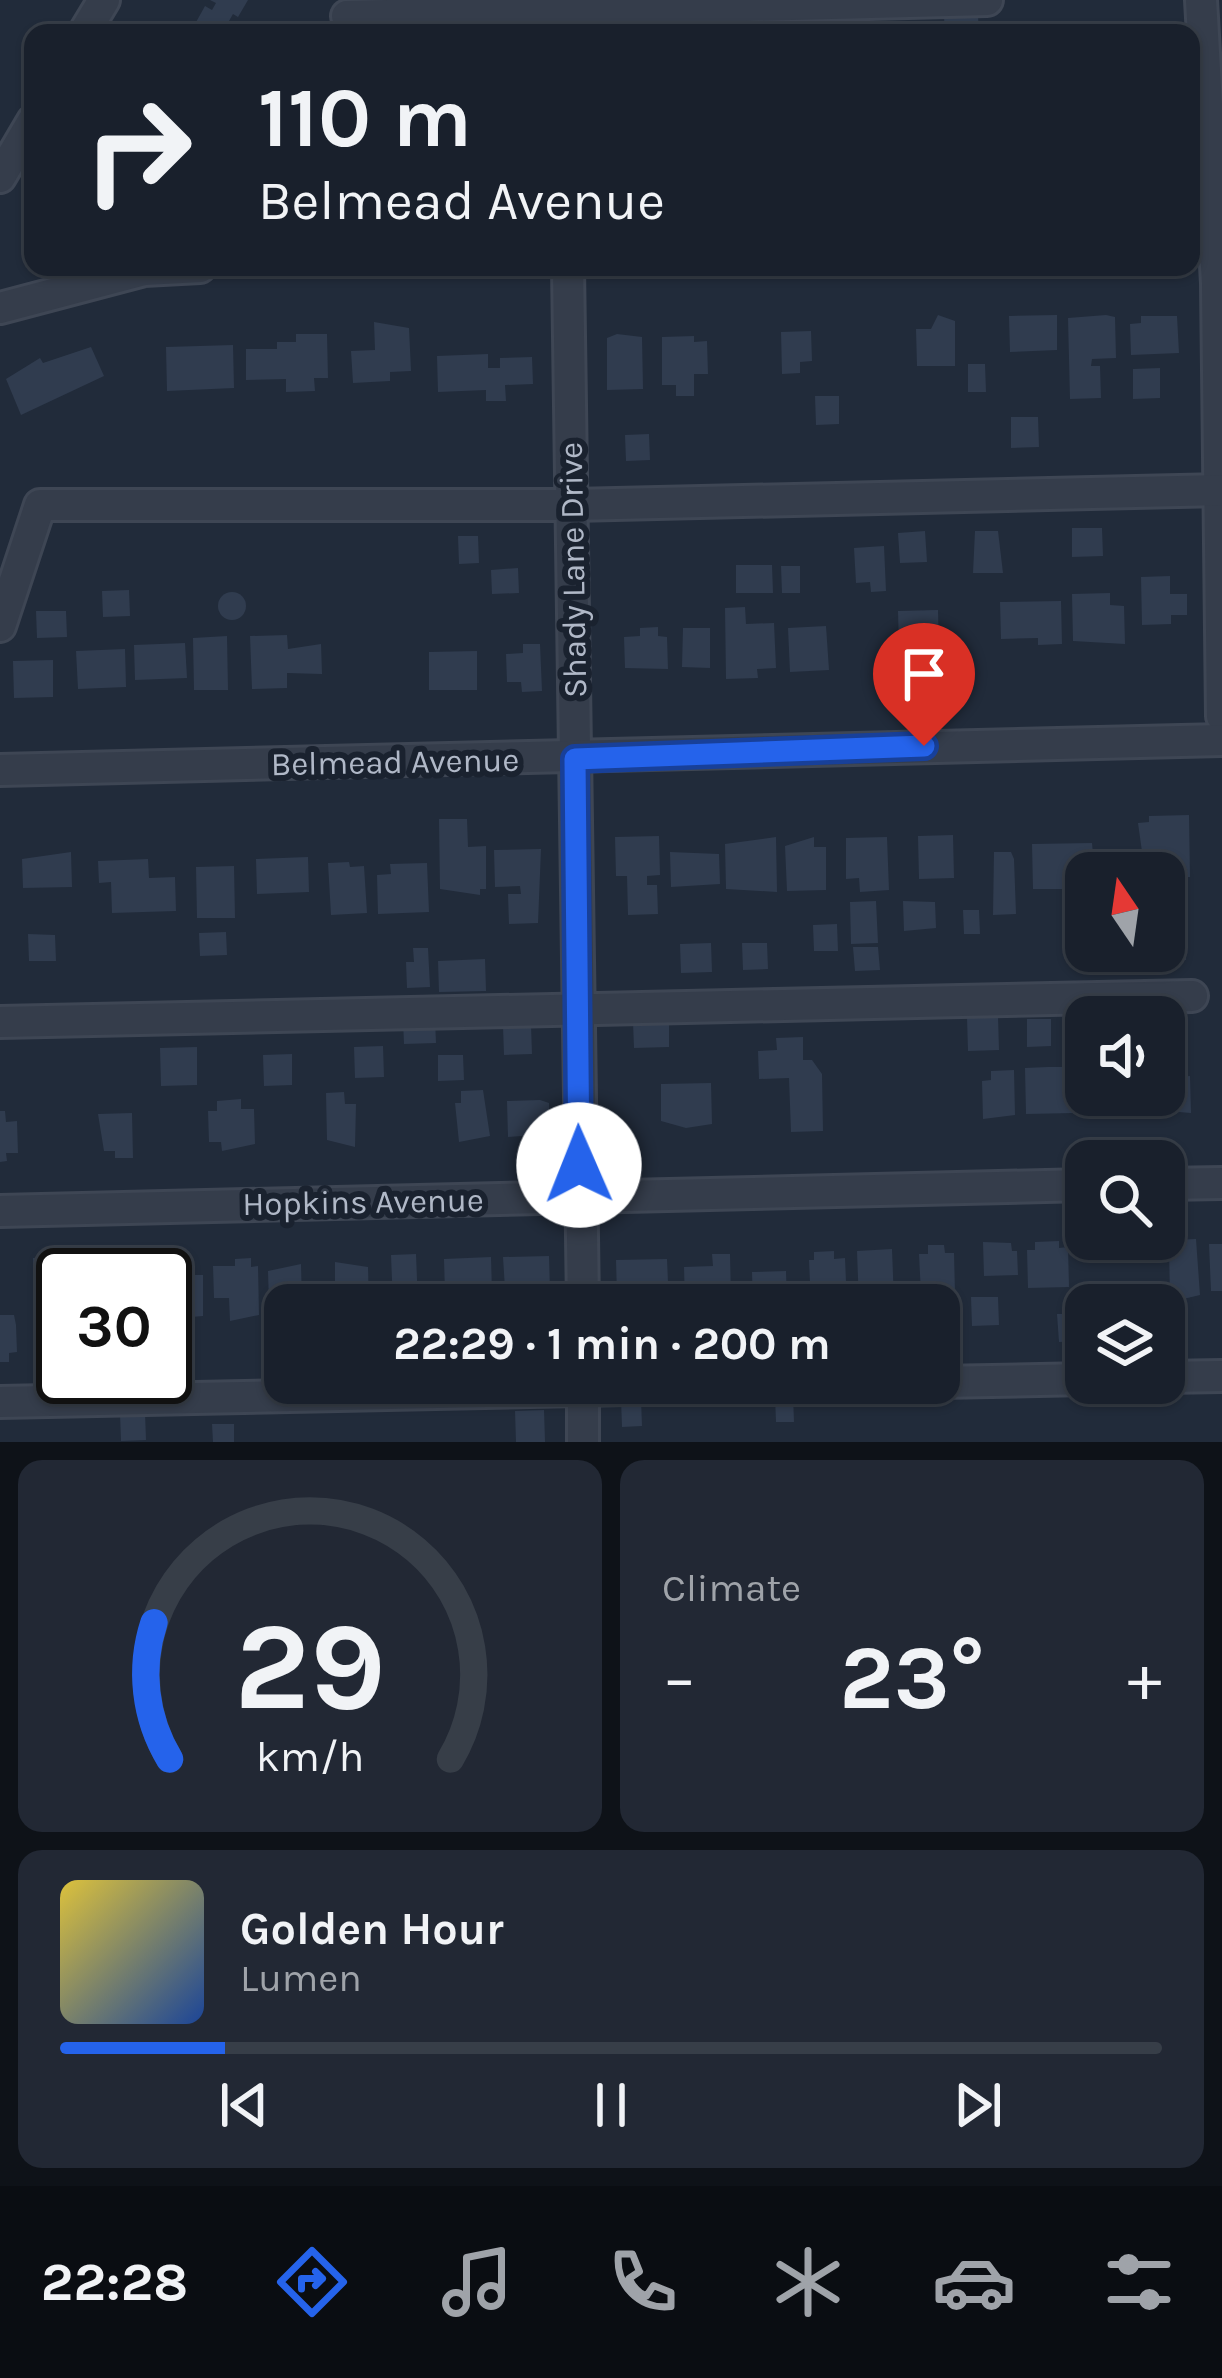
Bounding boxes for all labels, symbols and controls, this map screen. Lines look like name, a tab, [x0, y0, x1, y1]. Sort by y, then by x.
text: 110 m	[258, 69, 472, 167]
icon: right	[60, 72, 216, 228]
text: Belmead Avenue	[258, 169, 665, 233]
street label: Shady Lane Drive	[552, 442, 594, 698]
pin	[873, 623, 975, 746]
icon: arrive	[891, 641, 957, 707]
street label: Belmead Avenue	[270, 741, 520, 783]
north arrow	[1065, 852, 1185, 972]
map controls	[1065, 852, 1185, 1404]
button: sound	[1065, 996, 1185, 1116]
position arrow	[516, 1102, 642, 1228]
button: search	[1065, 1140, 1185, 1260]
street label: Hopkins Avenue	[242, 1181, 484, 1223]
speed limit sign: 30	[36, 1248, 192, 1404]
button: layers	[1065, 1284, 1185, 1404]
text: 22:29 · 1 min · 200 m	[393, 1318, 831, 1370]
text: Climate	[662, 1565, 801, 1611]
text: 29	[234, 1594, 386, 1739]
text: 23°	[839, 1625, 985, 1731]
text: −	[662, 1639, 697, 1717]
text: +	[1127, 1639, 1162, 1717]
text: km/h	[256, 1732, 364, 1782]
text: Golden Hour	[240, 1903, 504, 1955]
text: Lumen	[240, 1955, 362, 2001]
icon: previous	[211, 2072, 277, 2138]
icon: pause	[578, 2072, 644, 2138]
icon: next	[945, 2072, 1011, 2138]
icon: directions	[270, 2240, 354, 2324]
icon: music	[435, 2240, 519, 2324]
icon: phone	[601, 2240, 685, 2324]
icon: climate	[766, 2240, 850, 2324]
icon: car	[932, 2240, 1016, 2324]
icon: filters	[1097, 2240, 1181, 2324]
text: 22:28	[41, 2250, 188, 2314]

